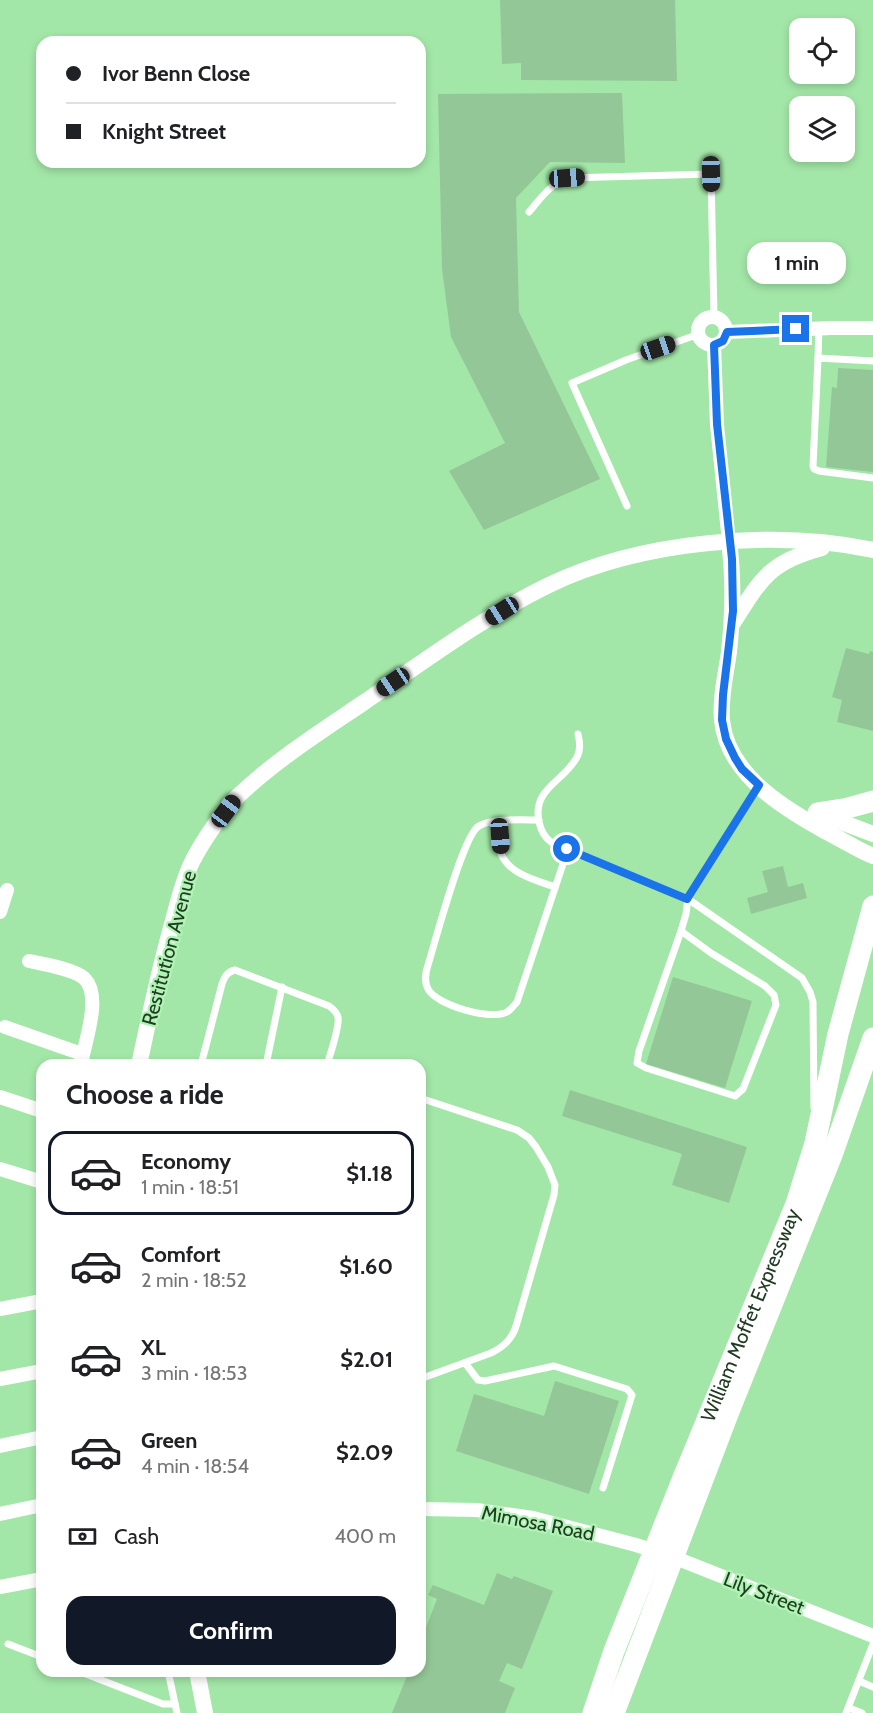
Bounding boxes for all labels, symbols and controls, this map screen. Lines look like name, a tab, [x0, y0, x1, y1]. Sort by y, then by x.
map controls	[789, 18, 855, 162]
button: locate	[789, 18, 855, 84]
text: Ivor Benn Close	[102, 60, 250, 87]
button: layers	[789, 96, 855, 162]
text: Knight Street	[102, 118, 226, 145]
car	[702, 156, 720, 192]
car	[548, 168, 586, 188]
callout: 1 min	[746, 242, 846, 284]
text: 1 min	[774, 251, 819, 275]
route end	[782, 315, 809, 342]
car	[638, 334, 678, 362]
car	[482, 594, 522, 628]
car	[373, 664, 413, 700]
car	[208, 791, 244, 831]
car	[490, 817, 510, 855]
route start	[553, 835, 580, 862]
street label: Restitution Avenue	[137, 868, 201, 1028]
text: Choose a ride	[66, 1078, 224, 1111]
icon: car	[69, 1146, 123, 1200]
text: Economy	[141, 1148, 231, 1175]
text: $1.18	[346, 1160, 393, 1187]
text: 1 min · 18:51	[141, 1175, 239, 1199]
street label: William Moffet Expressway	[696, 1205, 805, 1425]
icon: car	[69, 1239, 123, 1293]
text: Comfort	[141, 1241, 220, 1268]
text: $1.60	[339, 1253, 393, 1280]
text: 2 min · 18:52	[141, 1268, 247, 1292]
icon: car	[69, 1332, 123, 1386]
text: XL	[141, 1334, 166, 1361]
text: $2.01	[340, 1346, 393, 1373]
text: 3 min · 18:53	[141, 1361, 247, 1385]
icon: car	[69, 1425, 123, 1479]
text: Green	[141, 1427, 197, 1454]
text: $2.09	[336, 1439, 393, 1466]
text: 4 min · 18:54	[141, 1454, 249, 1478]
street label: Mimosa Road	[479, 1500, 597, 1546]
icon: cash	[66, 1520, 99, 1553]
text: Cash	[114, 1523, 159, 1550]
text: 400 m	[334, 1524, 396, 1548]
street label: Lily Street	[720, 1567, 808, 1619]
button: Confirm	[66, 1596, 396, 1665]

